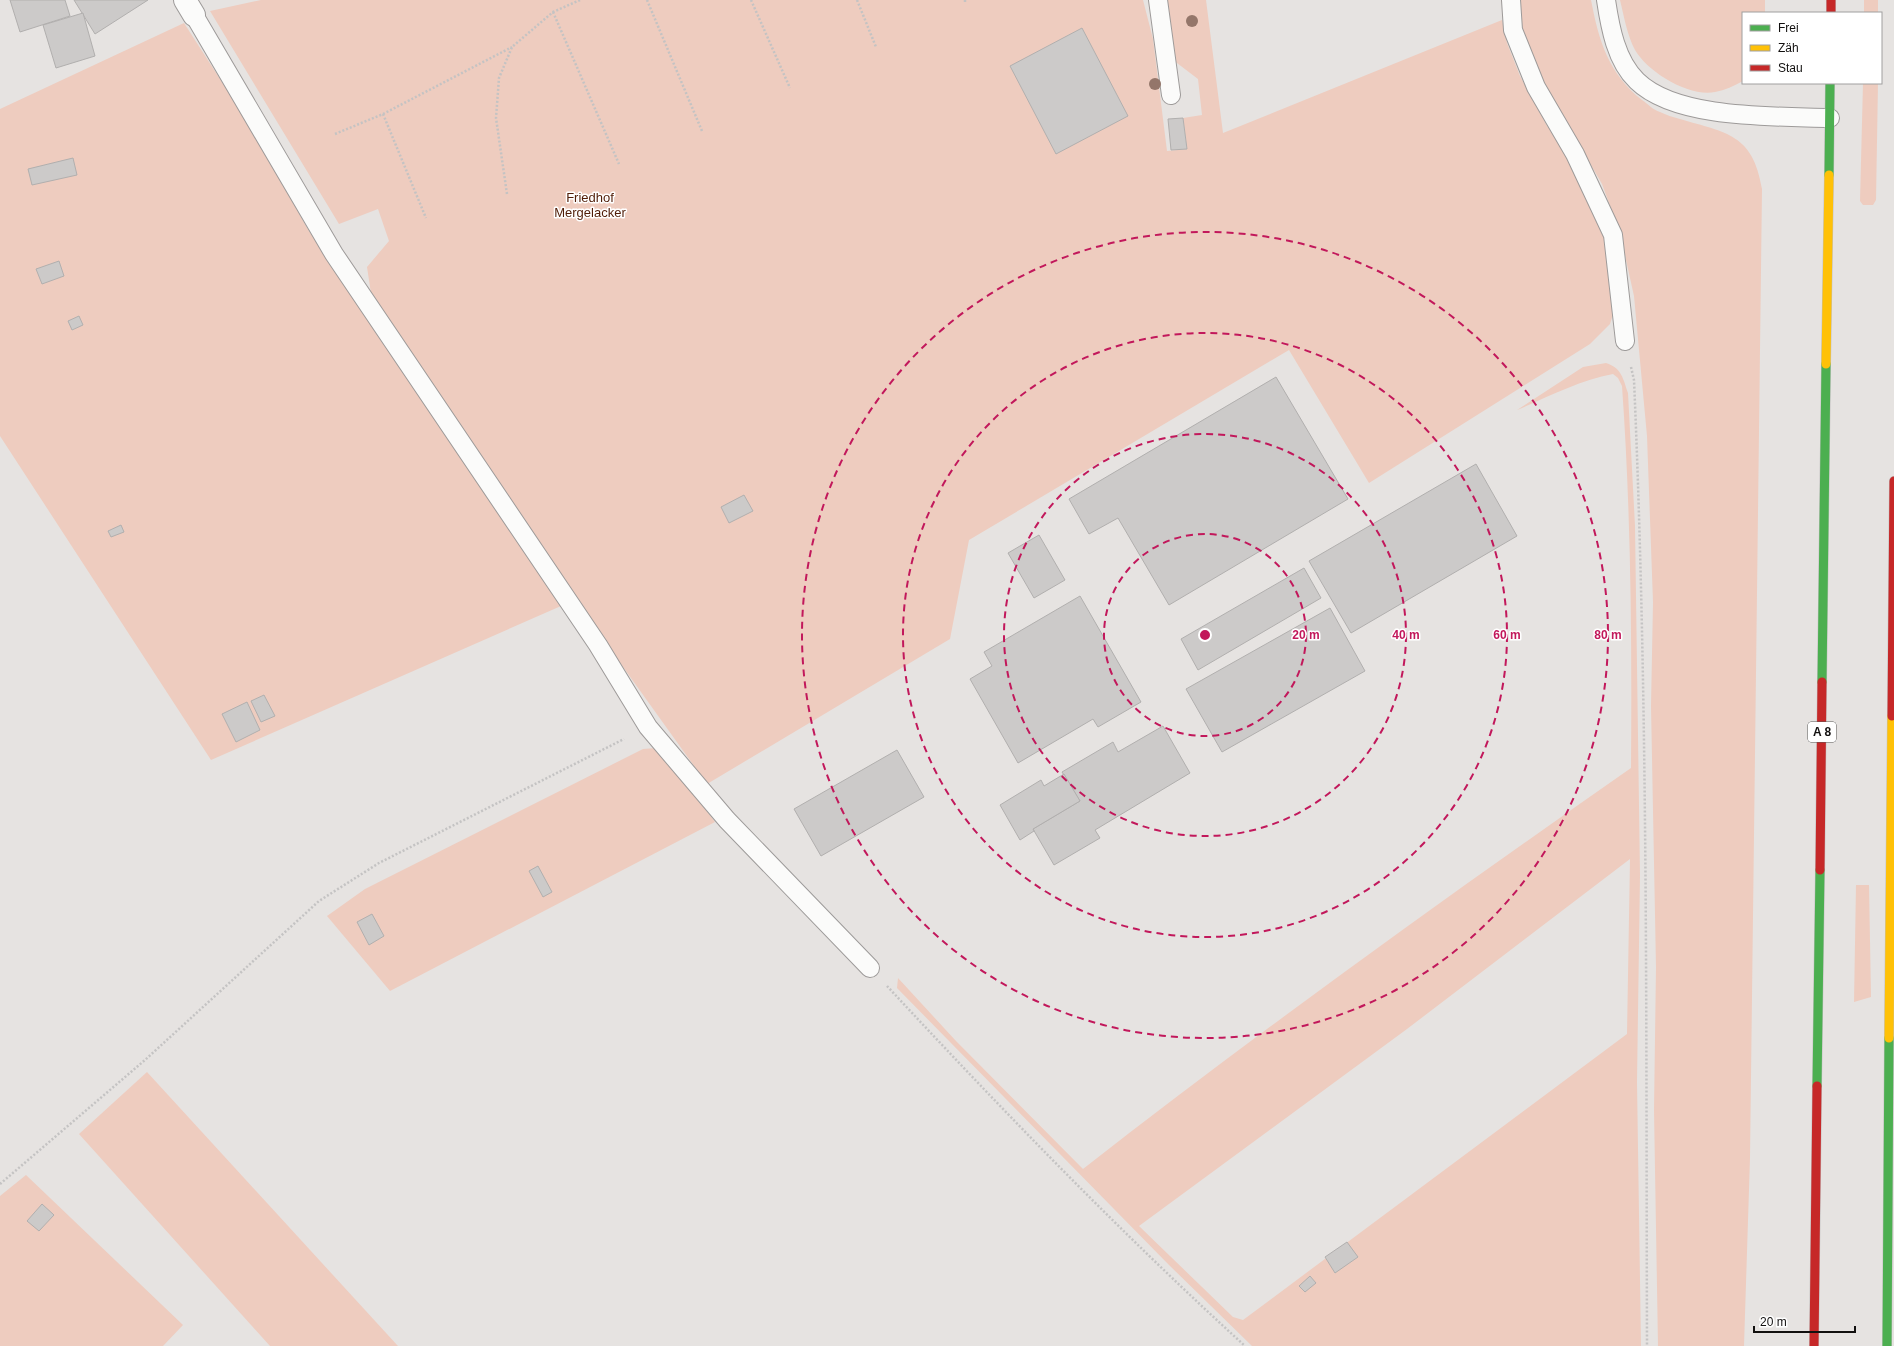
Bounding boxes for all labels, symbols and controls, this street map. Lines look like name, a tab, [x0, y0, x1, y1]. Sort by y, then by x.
legend	[1742, 12, 1882, 84]
text: Frei	[1778, 21, 1799, 35]
text: Zäh	[1778, 41, 1799, 55]
text: Stau	[1778, 61, 1803, 75]
park label: Friedhof Mergelacker	[554, 190, 626, 220]
centre of rings	[1198, 628, 1212, 642]
text: 20 m	[1292, 628, 1320, 642]
text: 40 m	[1392, 628, 1420, 642]
text: 60 m	[1493, 628, 1521, 642]
text: 80 m	[1594, 628, 1622, 642]
road number: A 8	[1808, 722, 1836, 742]
scale bar	[1754, 1308, 1855, 1334]
text: 20 m	[1760, 1315, 1787, 1329]

